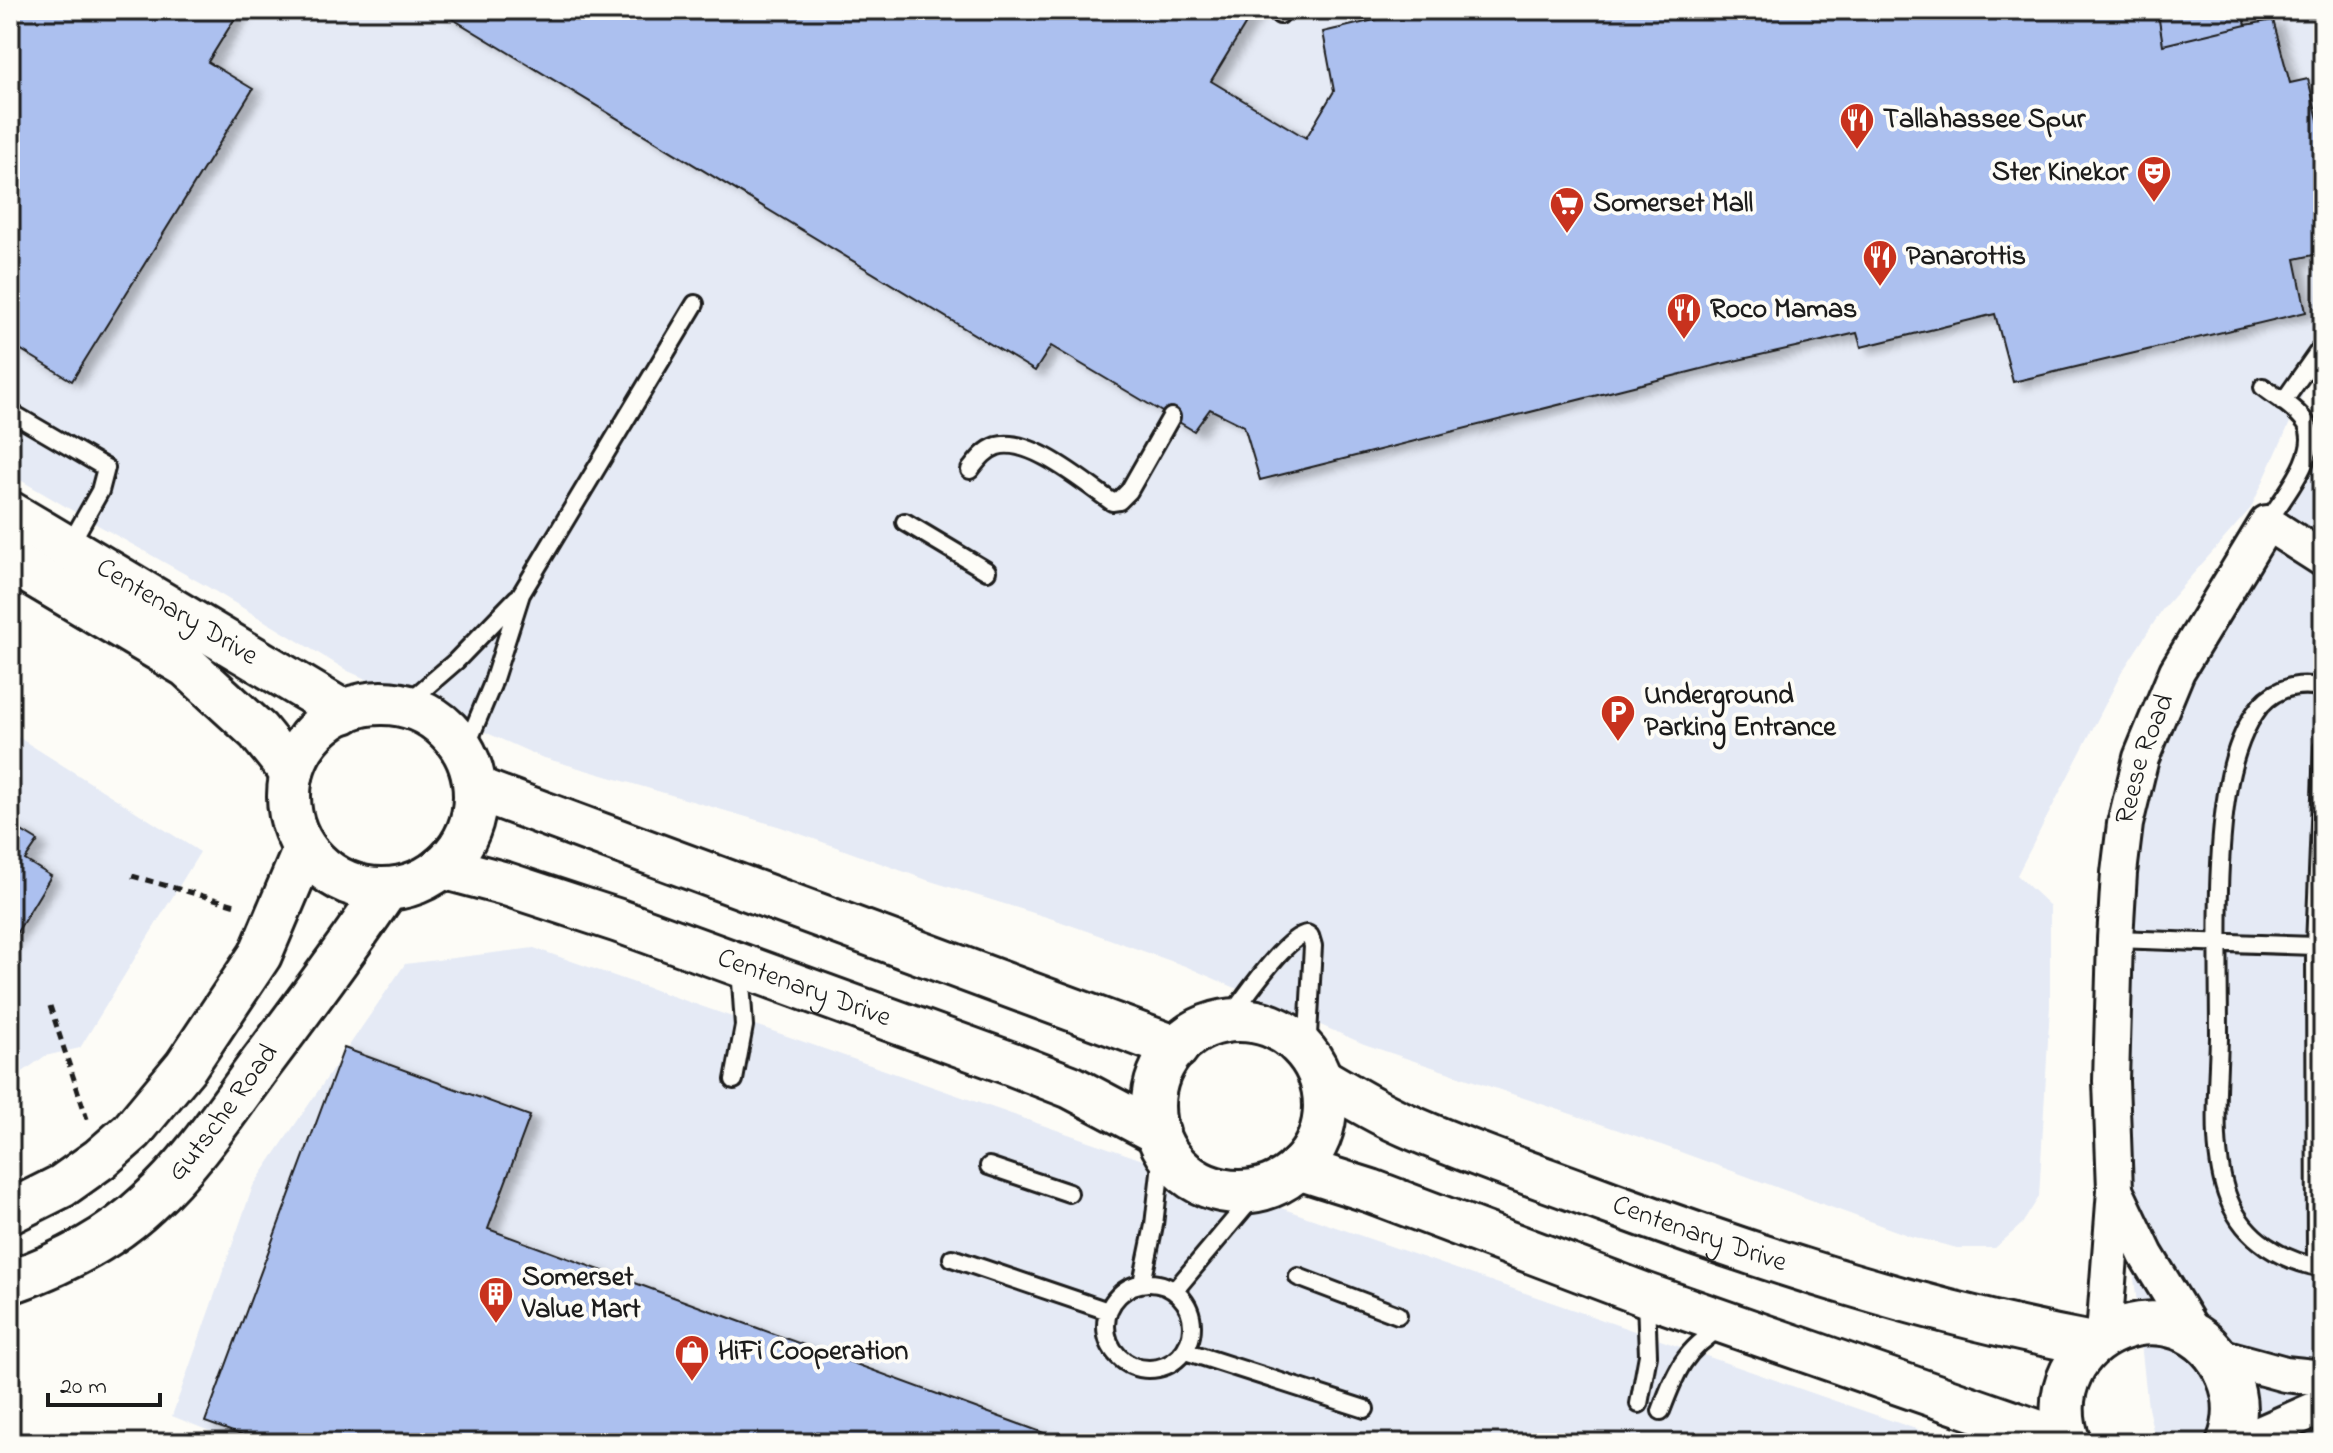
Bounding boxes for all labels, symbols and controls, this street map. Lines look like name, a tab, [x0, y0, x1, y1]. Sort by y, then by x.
place label: Tallahassee Spur	[1883, 100, 2087, 141]
restaurant icon: Tallahassee Spur	[1838, 101, 1876, 151]
place label: Ster Kinekor	[1992, 153, 2129, 194]
theatre icon: Ster Kinekor	[2135, 154, 2173, 204]
place label: Somerset Mall	[1593, 184, 1754, 225]
supermarket icon: Somerset Mall	[1548, 185, 1586, 235]
place label: Panarottis	[1906, 237, 2026, 278]
restaurant icon: Panarottis	[1861, 238, 1899, 288]
place label: Roco Mamas	[1710, 290, 1857, 331]
restaurant icon: Roco Mamas	[1665, 291, 1703, 341]
street label: Centenary Drive	[88, 548, 266, 677]
place label: Underground Parking Entrance	[1644, 676, 1837, 750]
street label: Reese Road	[2105, 687, 2186, 829]
parking icon: Underground Parking Entrance	[1599, 693, 1637, 743]
street label: Centenary Drive	[711, 938, 897, 1039]
street label: Gutsche Road	[158, 1035, 289, 1191]
street label: Centenary Drive	[1606, 1185, 1792, 1284]
place label: Somerset Value Mart	[521, 1258, 641, 1331]
building icon: Somerset Value Mart	[477, 1275, 515, 1325]
place label: HiFi Cooperation	[718, 1332, 909, 1373]
shop icon: HiFi Cooperation	[673, 1333, 711, 1383]
scale bar	[48, 1357, 160, 1407]
text: 20 m	[60, 1370, 107, 1405]

